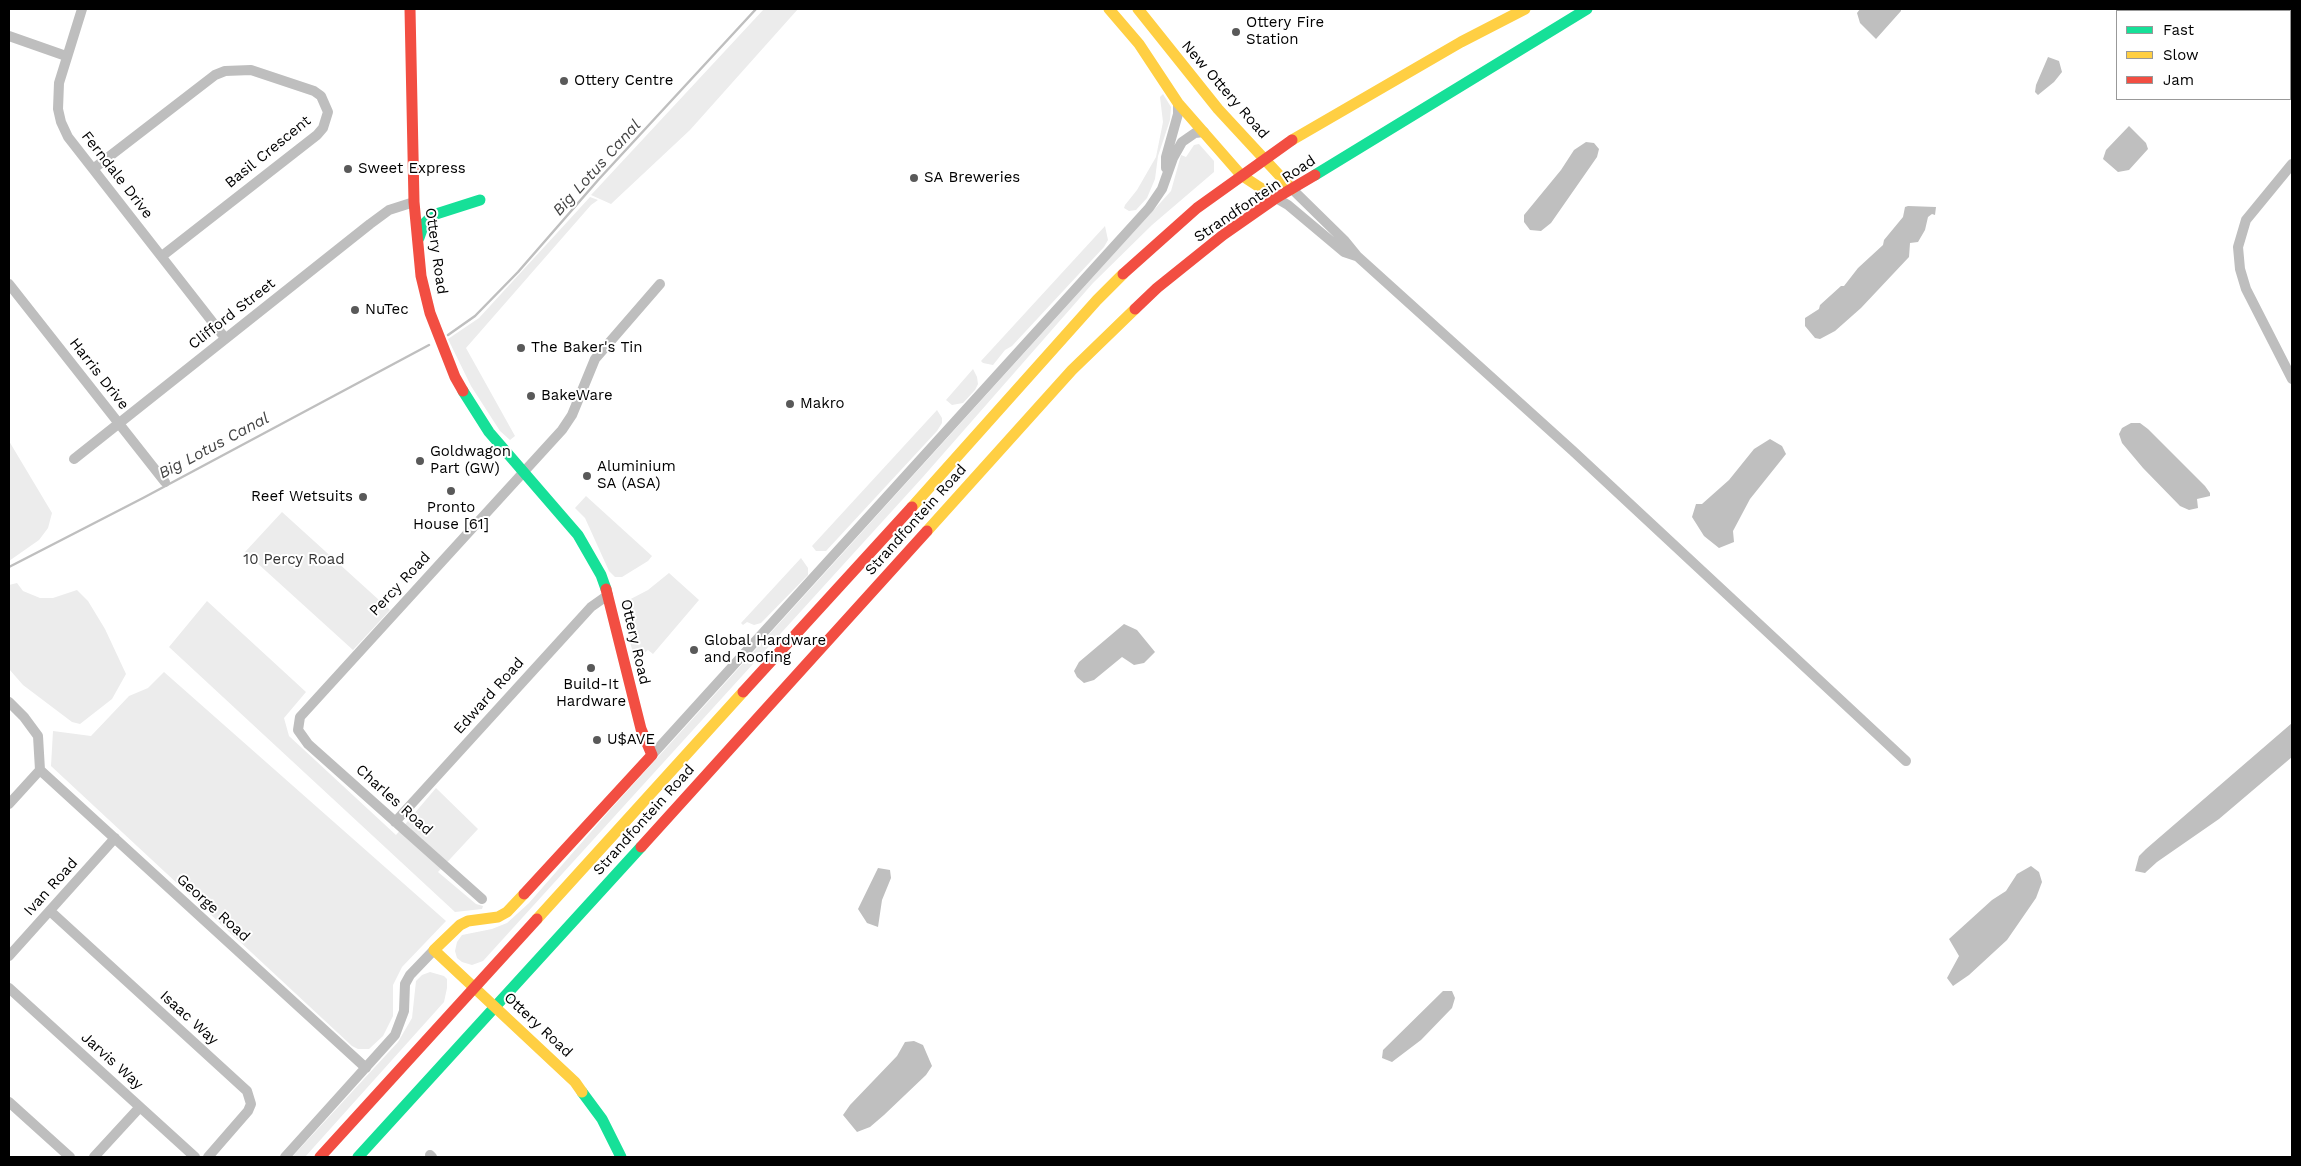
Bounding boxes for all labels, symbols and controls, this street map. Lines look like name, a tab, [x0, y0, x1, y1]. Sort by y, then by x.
legend	[2116, 10, 2291, 100]
place label: Ottery Fire Station	[1246, 14, 1324, 49]
text: Fast	[2163, 21, 2194, 39]
marker: Ottery Fire Station	[1230, 26, 1242, 38]
street label: New Ottery Road	[1178, 37, 1272, 143]
text: Slow	[2163, 46, 2199, 64]
text: Jam	[2163, 71, 2194, 89]
place label: Ottery Centre	[574, 72, 673, 90]
marker: Ottery Centre	[558, 75, 570, 87]
street label: Basil Crescent	[221, 112, 315, 192]
water label: Big Lotus Canal	[549, 116, 645, 220]
street label: Ferndale Drive	[77, 128, 157, 222]
street label: Strandfontein Road	[1191, 152, 1319, 246]
place label: Sweet Express	[358, 160, 466, 178]
marker: Sweet Express	[342, 163, 354, 175]
place label: SA Breweries	[924, 169, 1020, 187]
marker: SA Breweries	[908, 172, 920, 184]
street label: Ottery Road	[421, 207, 451, 295]
street label: Clifford Street	[185, 275, 279, 353]
place label: NuTec	[365, 301, 409, 319]
marker: NuTec	[349, 304, 361, 316]
street label: Harris Drive	[65, 335, 133, 413]
place label: The Baker's Tin	[531, 339, 643, 357]
marker: The Baker's Tin	[515, 342, 527, 354]
place label: BakeWare	[541, 387, 613, 405]
marker: BakeWare	[525, 390, 537, 402]
place label: Makro	[800, 395, 845, 413]
marker: Makro	[784, 398, 796, 410]
water label: Big Lotus Canal	[156, 409, 272, 483]
place label: Goldwagon Part (GW)	[430, 443, 511, 478]
marker: Goldwagon Part (GW)	[414, 455, 426, 467]
place label: Aluminium SA (ASA)	[597, 458, 676, 493]
street label: Strandfontein Road	[862, 461, 970, 579]
marker: Aluminium SA (ASA)	[581, 470, 593, 482]
marker: Pronto House [61]	[445, 485, 457, 497]
place label: Reef Wetsuits	[251, 488, 353, 506]
marker: Reef Wetsuits	[357, 491, 369, 503]
place label: Pronto House [61]	[413, 499, 489, 534]
street label: Percy Road	[366, 548, 434, 620]
park label: 10 Percy Road	[243, 551, 345, 569]
street label: Ottery Road	[616, 598, 654, 686]
place label: Global Hardware and Roofing	[704, 632, 826, 667]
marker: Global Hardware and Roofing	[688, 644, 700, 656]
street label: Edward Road	[450, 654, 528, 738]
marker: Build-It Hardware	[585, 662, 597, 674]
place label: Build-It Hardware	[556, 676, 626, 711]
place label: U$AVE	[607, 731, 655, 749]
marker: U$AVE	[591, 734, 603, 746]
street label: Charles Road	[352, 761, 436, 839]
street label: Strandfontein Road	[590, 761, 698, 879]
street label: Ivan Road	[20, 854, 82, 920]
street label: George Road	[173, 870, 253, 946]
street label: Isaac Way	[156, 987, 222, 1049]
street label: Ottery Road	[500, 989, 576, 1061]
street label: Jarvis Way	[77, 1028, 147, 1094]

